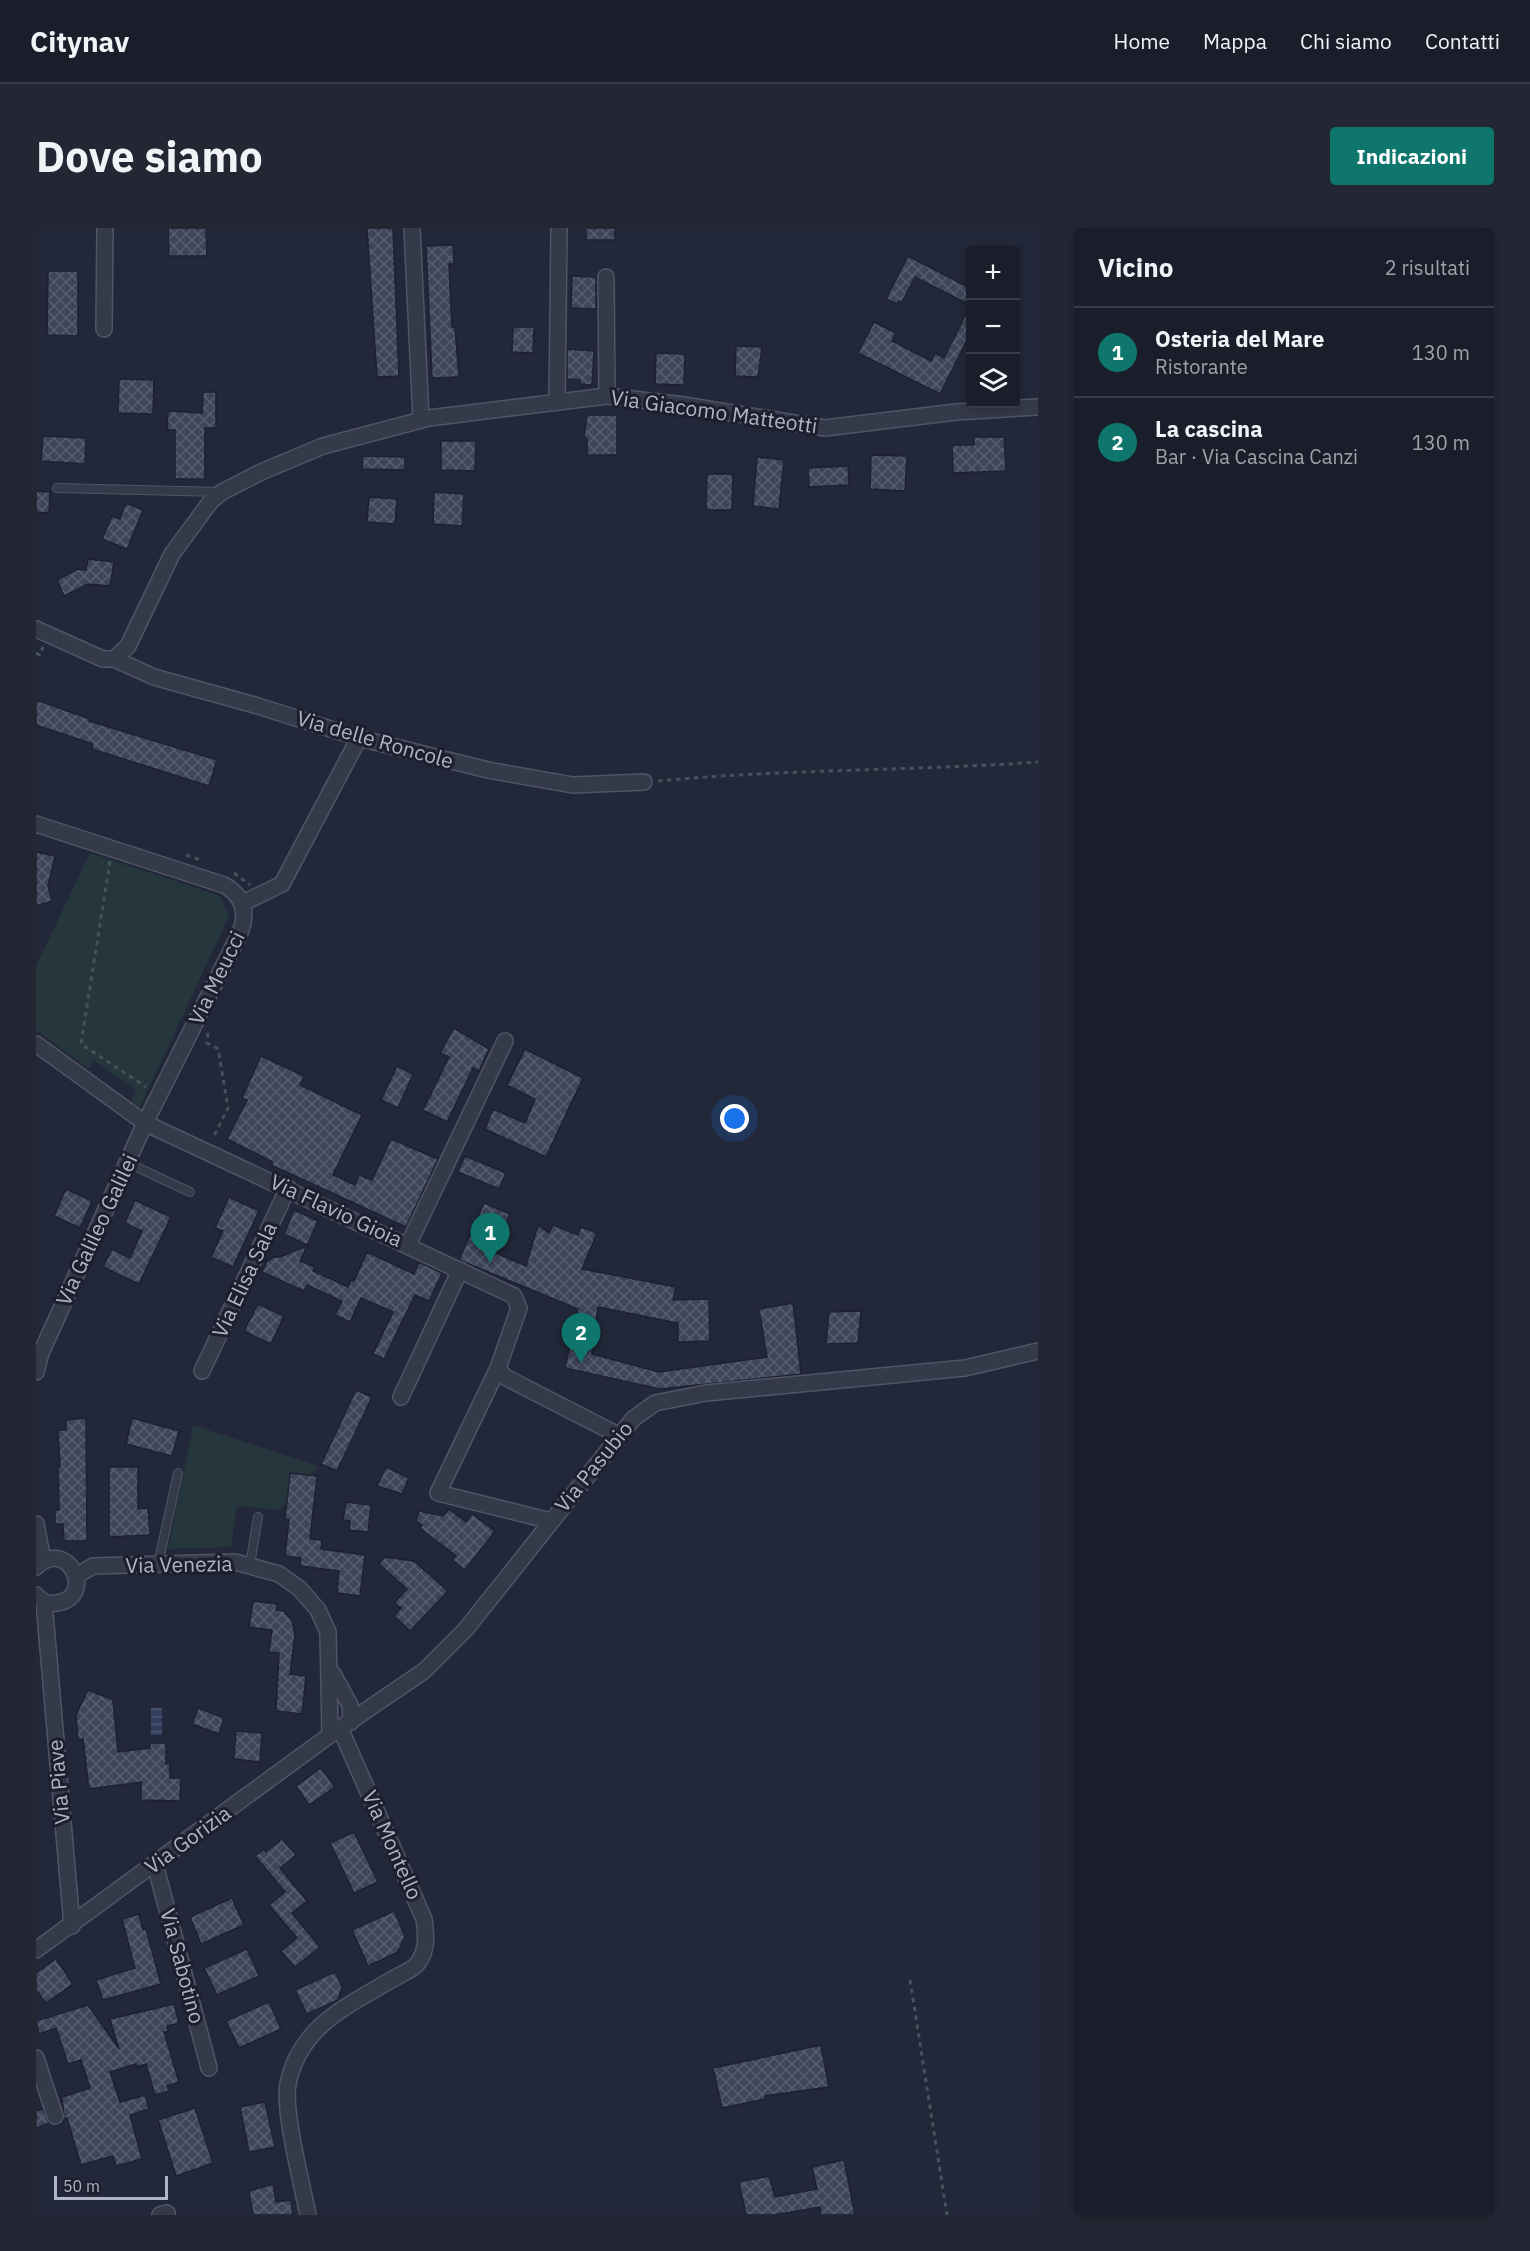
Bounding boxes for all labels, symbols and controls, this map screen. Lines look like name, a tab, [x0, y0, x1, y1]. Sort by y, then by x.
text: Citynav	[30, 23, 129, 60]
text: Home	[1114, 27, 1170, 55]
text: Mappa	[1203, 27, 1267, 55]
text: Chi siamo	[1300, 27, 1392, 55]
text: Contatti	[1425, 27, 1500, 55]
button: Indicazioni	[1330, 127, 1494, 185]
text: Dove siamo	[36, 129, 263, 184]
map controls	[966, 246, 1020, 408]
button: +	[966, 246, 1020, 300]
text: Vicino	[1098, 250, 1173, 284]
text: 2 risultati	[1385, 254, 1470, 281]
button: −	[966, 300, 1020, 354]
text: Osteria del Mare	[1155, 324, 1325, 353]
text: 1	[1112, 339, 1124, 366]
text: 130 m	[1412, 339, 1470, 366]
text: Ristorante	[1155, 353, 1248, 380]
button: layers	[966, 354, 1020, 408]
street label: Via Giacomo Matteotti	[609, 383, 819, 439]
text: La cascina	[1155, 414, 1263, 443]
text: 2	[1112, 429, 1124, 456]
text: 130 m	[1412, 429, 1470, 456]
text: Bar · Via Cascina Canzi	[1155, 443, 1358, 470]
street label: Via delle Roncole	[294, 703, 457, 775]
street label: Via Meucci	[181, 926, 251, 1029]
your location	[720, 1104, 749, 1133]
street label: Via Galileo Galilei	[49, 1149, 143, 1310]
street label: Via Flavio Gioia	[266, 1167, 407, 1253]
pin: 1	[470, 1214, 510, 1263]
street label: Via Elisa Sala	[205, 1217, 283, 1342]
pin: 2	[562, 1314, 600, 1363]
street label: Via Pasubio	[548, 1415, 638, 1518]
street label: Via Venezia	[125, 1549, 233, 1579]
street label: Via Piave	[40, 1739, 76, 1826]
street label: Via Montello	[356, 1786, 429, 1904]
street label: Via Gorizia	[139, 1799, 236, 1880]
street label: Via Sabotino	[154, 1905, 212, 2026]
scale bar	[54, 2173, 168, 2200]
text: 50 m	[63, 2176, 100, 2196]

